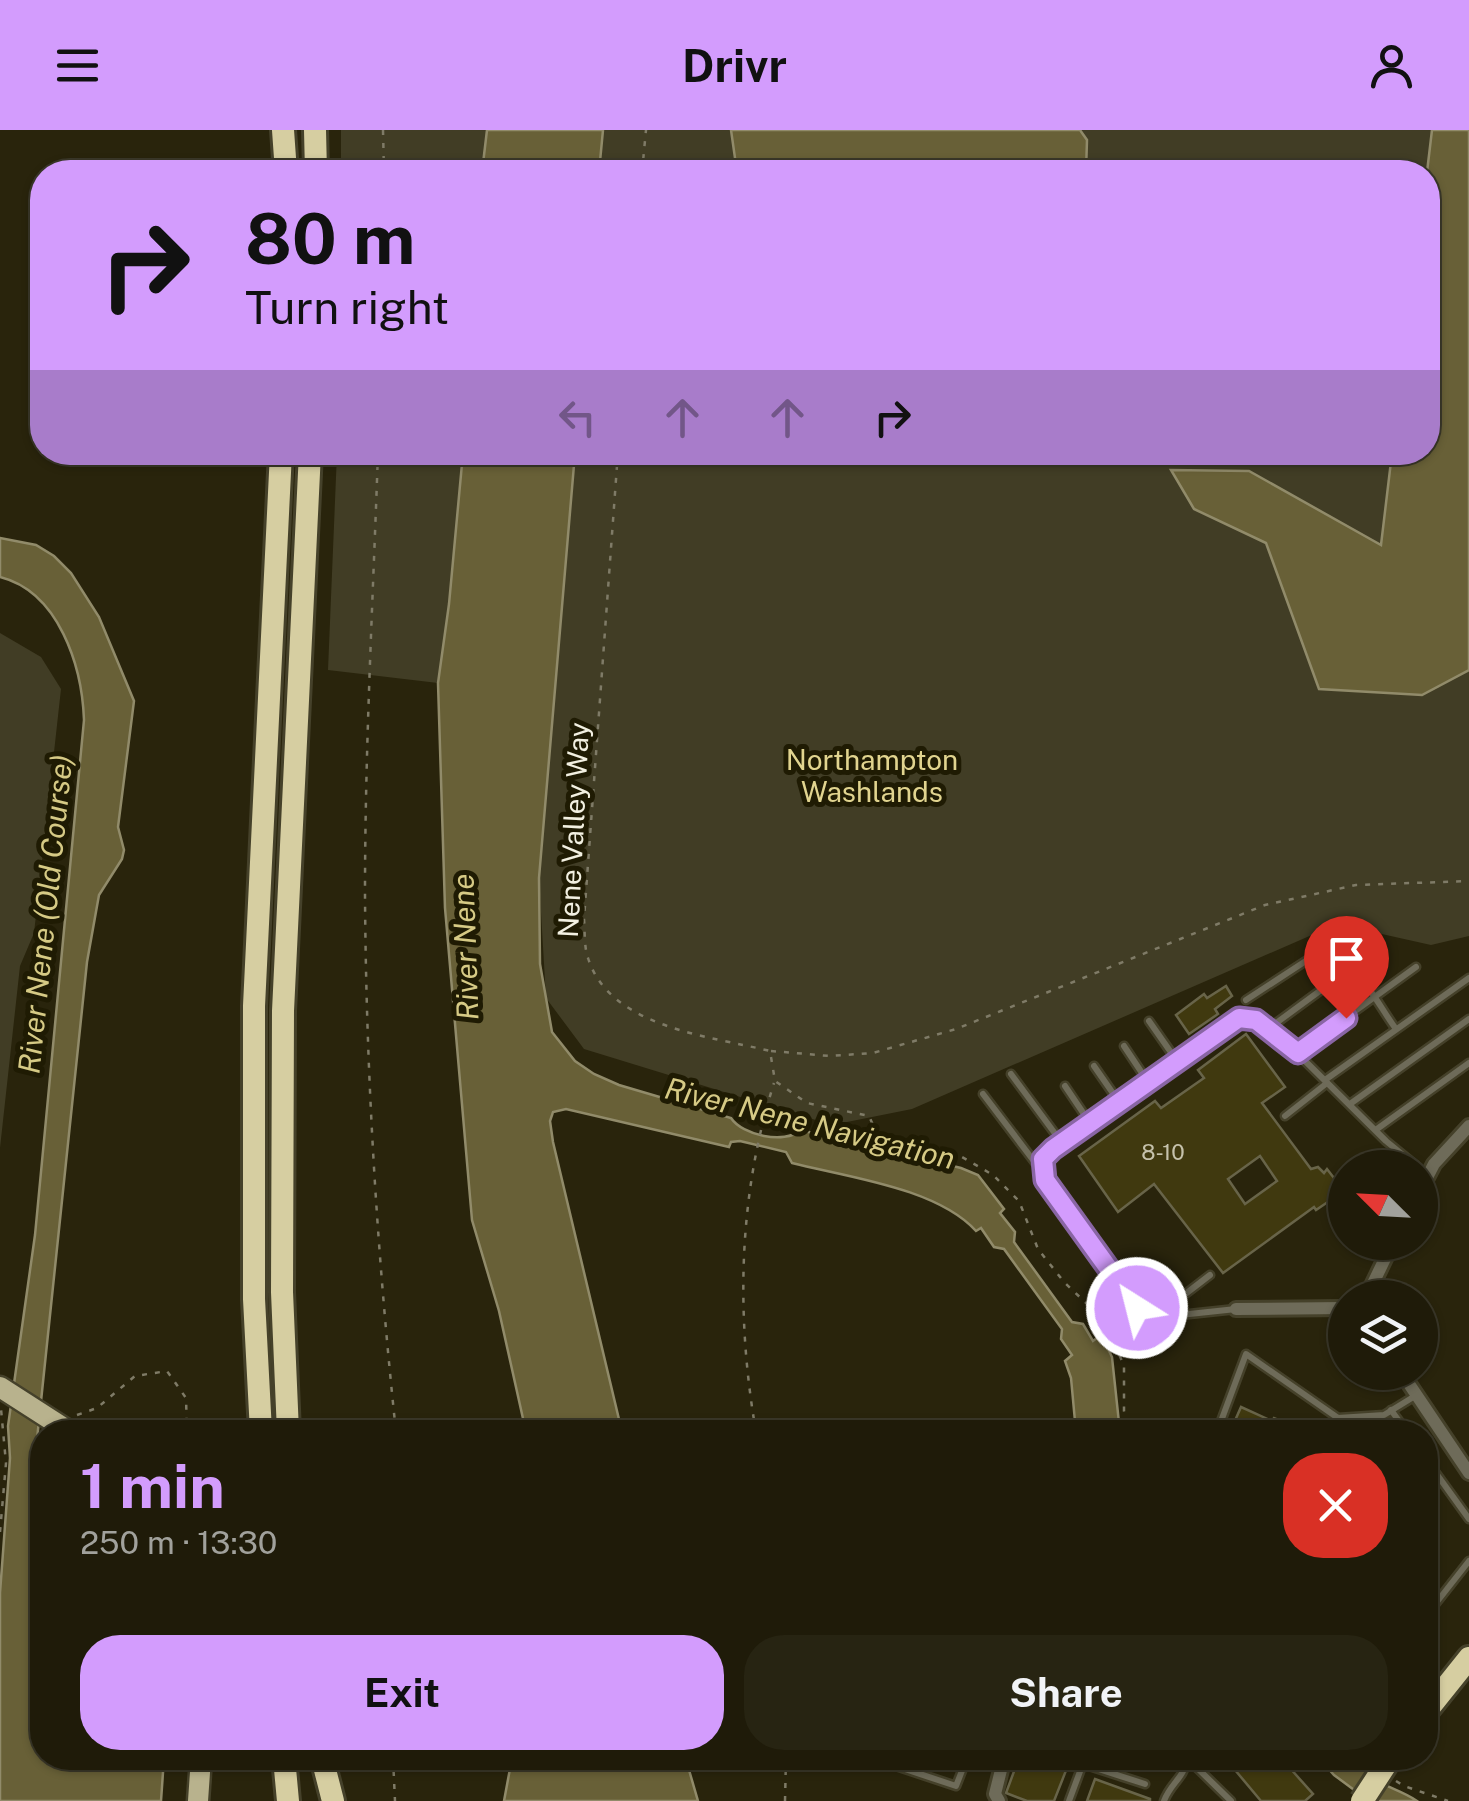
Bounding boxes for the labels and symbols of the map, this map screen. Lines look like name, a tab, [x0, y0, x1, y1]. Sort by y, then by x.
street label: Nene Valley Way	[551, 721, 595, 939]
park label: Northampton Washlands	[786, 743, 958, 808]
water label: River Nene (Old Course)	[10, 753, 80, 1075]
water label: River Nene	[444, 873, 486, 1021]
pin	[1304, 916, 1389, 1019]
water label: River Nene Navigation	[661, 1070, 959, 1176]
house number: 8-10	[1141, 1139, 1185, 1165]
north arrow	[1328, 1150, 1438, 1260]
position arrow	[1085, 1256, 1189, 1360]

